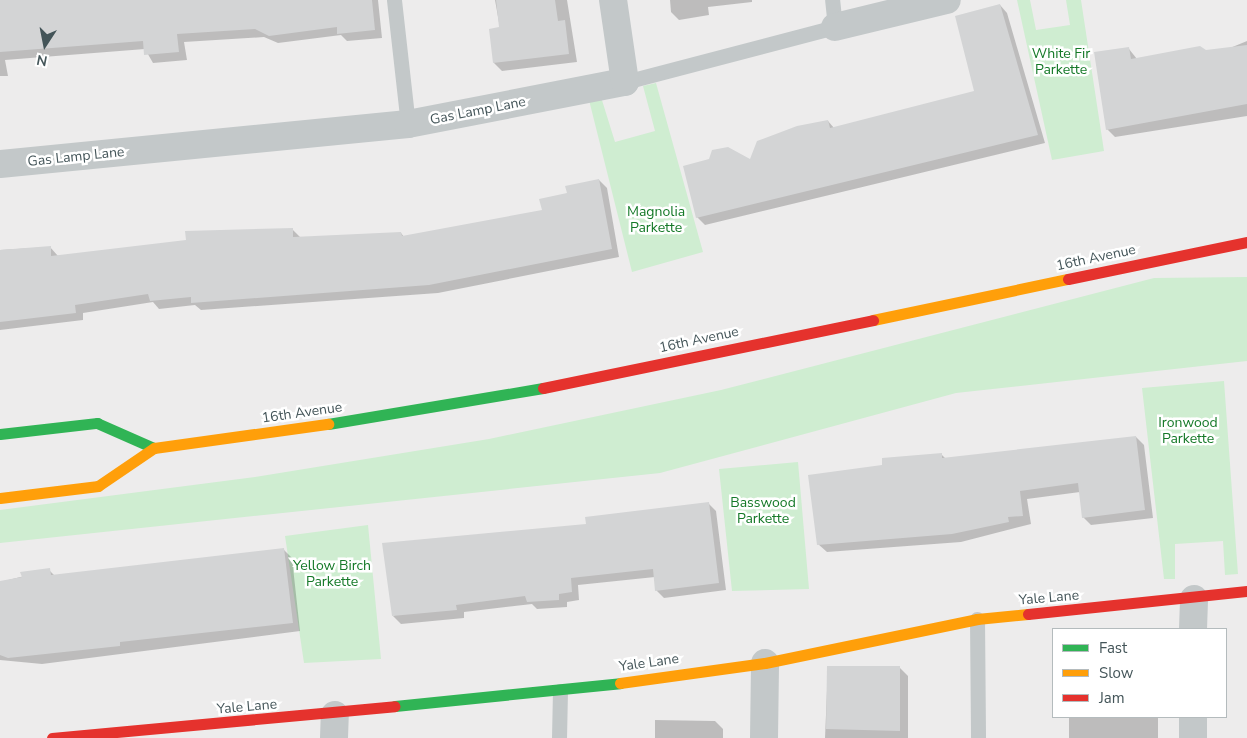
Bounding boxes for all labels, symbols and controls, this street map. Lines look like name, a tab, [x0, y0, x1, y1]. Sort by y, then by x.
north arrow	[20, 20, 70, 70]
park label: White Fir Parkette	[1032, 46, 1090, 78]
text: N	[35, 50, 49, 71]
street label: Gas Lamp Lane	[429, 93, 527, 129]
street label: Gas Lamp Lane	[27, 144, 125, 170]
park label: Magnolia Parkette	[627, 204, 685, 236]
street label: 16th Avenue	[1055, 241, 1137, 275]
street label: 16th Avenue	[658, 323, 740, 357]
street label: 16th Avenue	[261, 399, 343, 427]
park label: Ironwood Parkette	[1158, 415, 1218, 448]
park label: Basswood Parkette	[730, 495, 796, 528]
park label: Yellow Birch Parkette	[293, 558, 371, 590]
street label: Yale Lane	[1018, 587, 1080, 609]
legend	[1052, 628, 1227, 718]
text: Fast	[1099, 638, 1127, 658]
street label: Yale Lane	[618, 650, 680, 676]
text: Slow	[1099, 663, 1133, 683]
text: Jam	[1099, 688, 1125, 708]
street label: Yale Lane	[216, 696, 278, 718]

